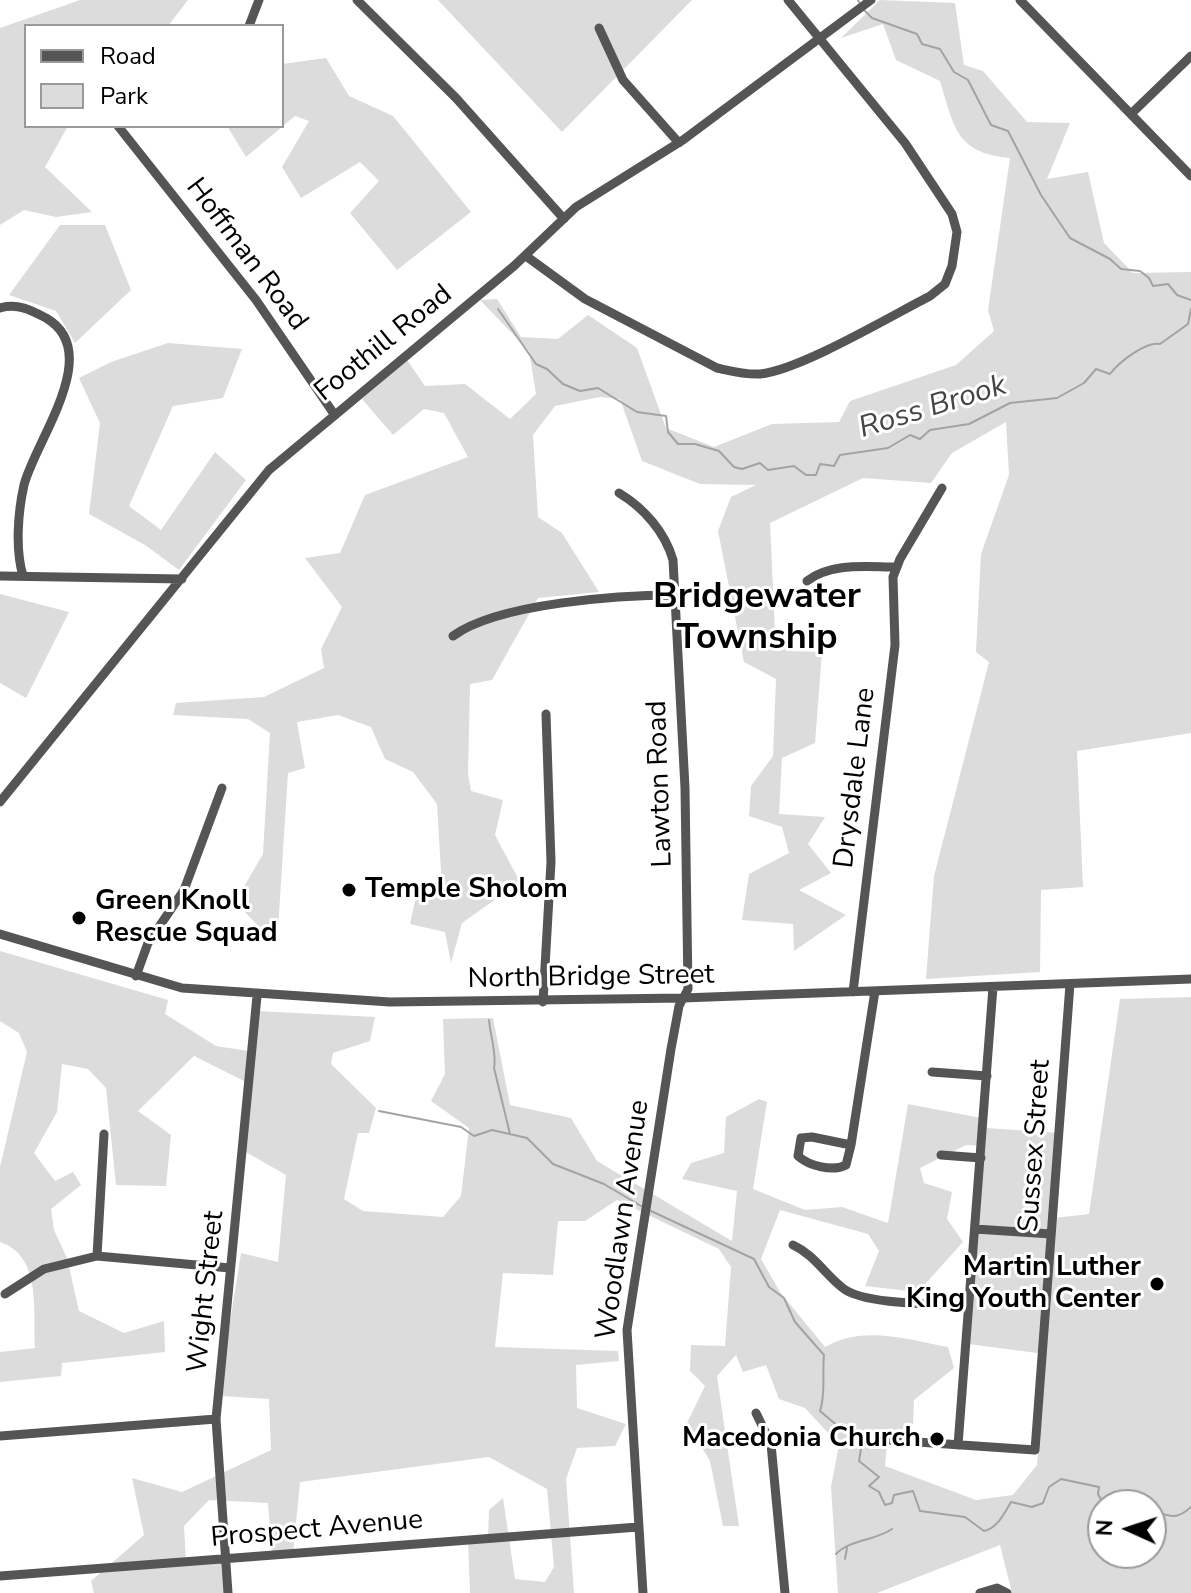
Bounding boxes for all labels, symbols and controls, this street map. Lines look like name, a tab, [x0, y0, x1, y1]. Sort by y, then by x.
legend	[24, 24, 284, 128]
text: Road	[100, 40, 156, 72]
text: Park	[100, 80, 148, 112]
street label: Hoffman Road	[178, 172, 314, 338]
street label: Foothill Road	[309, 278, 459, 410]
water label: Ross Brook	[855, 369, 1011, 447]
district label: Bridgewater Township	[653, 576, 861, 661]
street label: Drysdale Lane	[828, 686, 884, 870]
street label: Lawton Road	[641, 700, 681, 868]
place label: Temple Sholom	[365, 873, 568, 907]
marker: Temple Sholom	[340, 881, 358, 899]
place label: Green Knoll Rescue Squad	[95, 885, 278, 951]
marker: Green Knoll Rescue Squad	[70, 909, 88, 927]
street label: North Bridge Street	[467, 959, 715, 997]
street label: Sussex Street	[1013, 1059, 1059, 1233]
street label: Woodlawn Avenue	[591, 1098, 657, 1342]
street label: Wight Street	[182, 1209, 232, 1375]
place label: Martin Luther King Youth Center	[906, 1251, 1141, 1317]
marker: Martin Luther King Youth Center	[1148, 1275, 1166, 1293]
place label: Macedonia Church	[682, 1422, 921, 1456]
marker: Macedonia Church	[928, 1430, 946, 1448]
north arrow	[1087, 1489, 1167, 1569]
street label: Prospect Avenue	[210, 1504, 424, 1556]
text: N	[1090, 1519, 1120, 1537]

